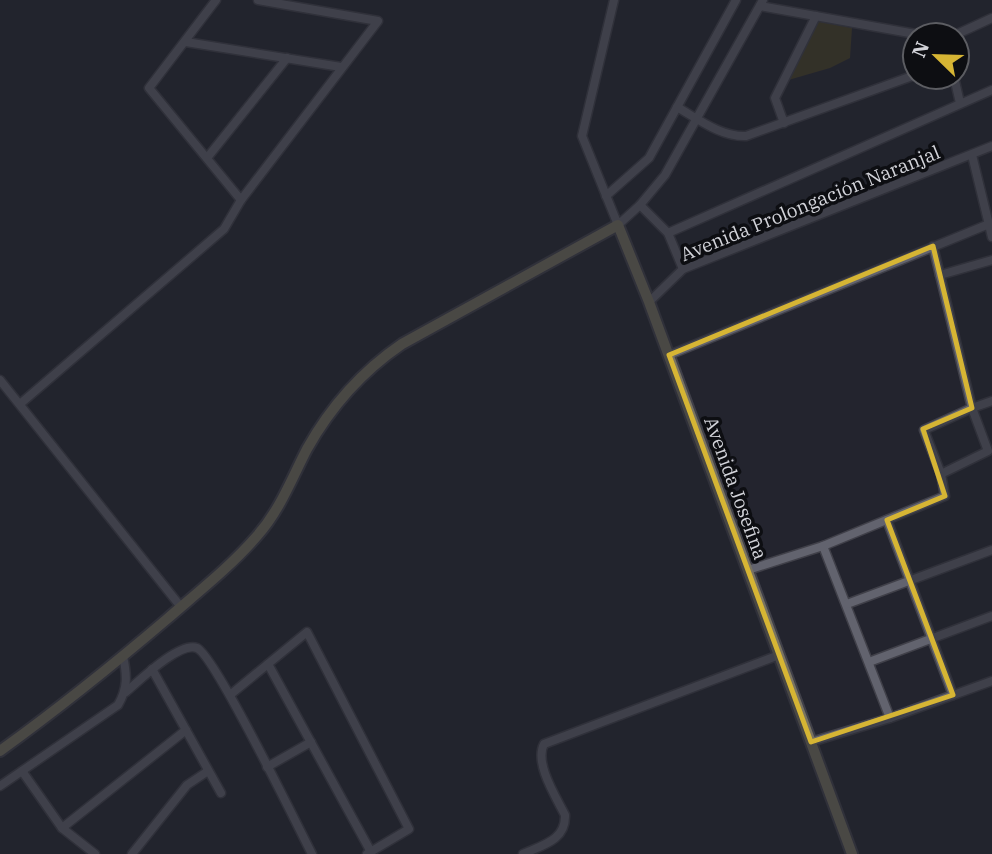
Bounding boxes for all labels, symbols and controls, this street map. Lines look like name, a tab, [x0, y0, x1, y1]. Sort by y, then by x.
north arrow	[901, 21, 971, 91]
text: N	[906, 38, 934, 61]
street label: Avenida Prolongación Naranjal	[677, 140, 944, 266]
street label: Avenida Josefina	[699, 413, 773, 563]

